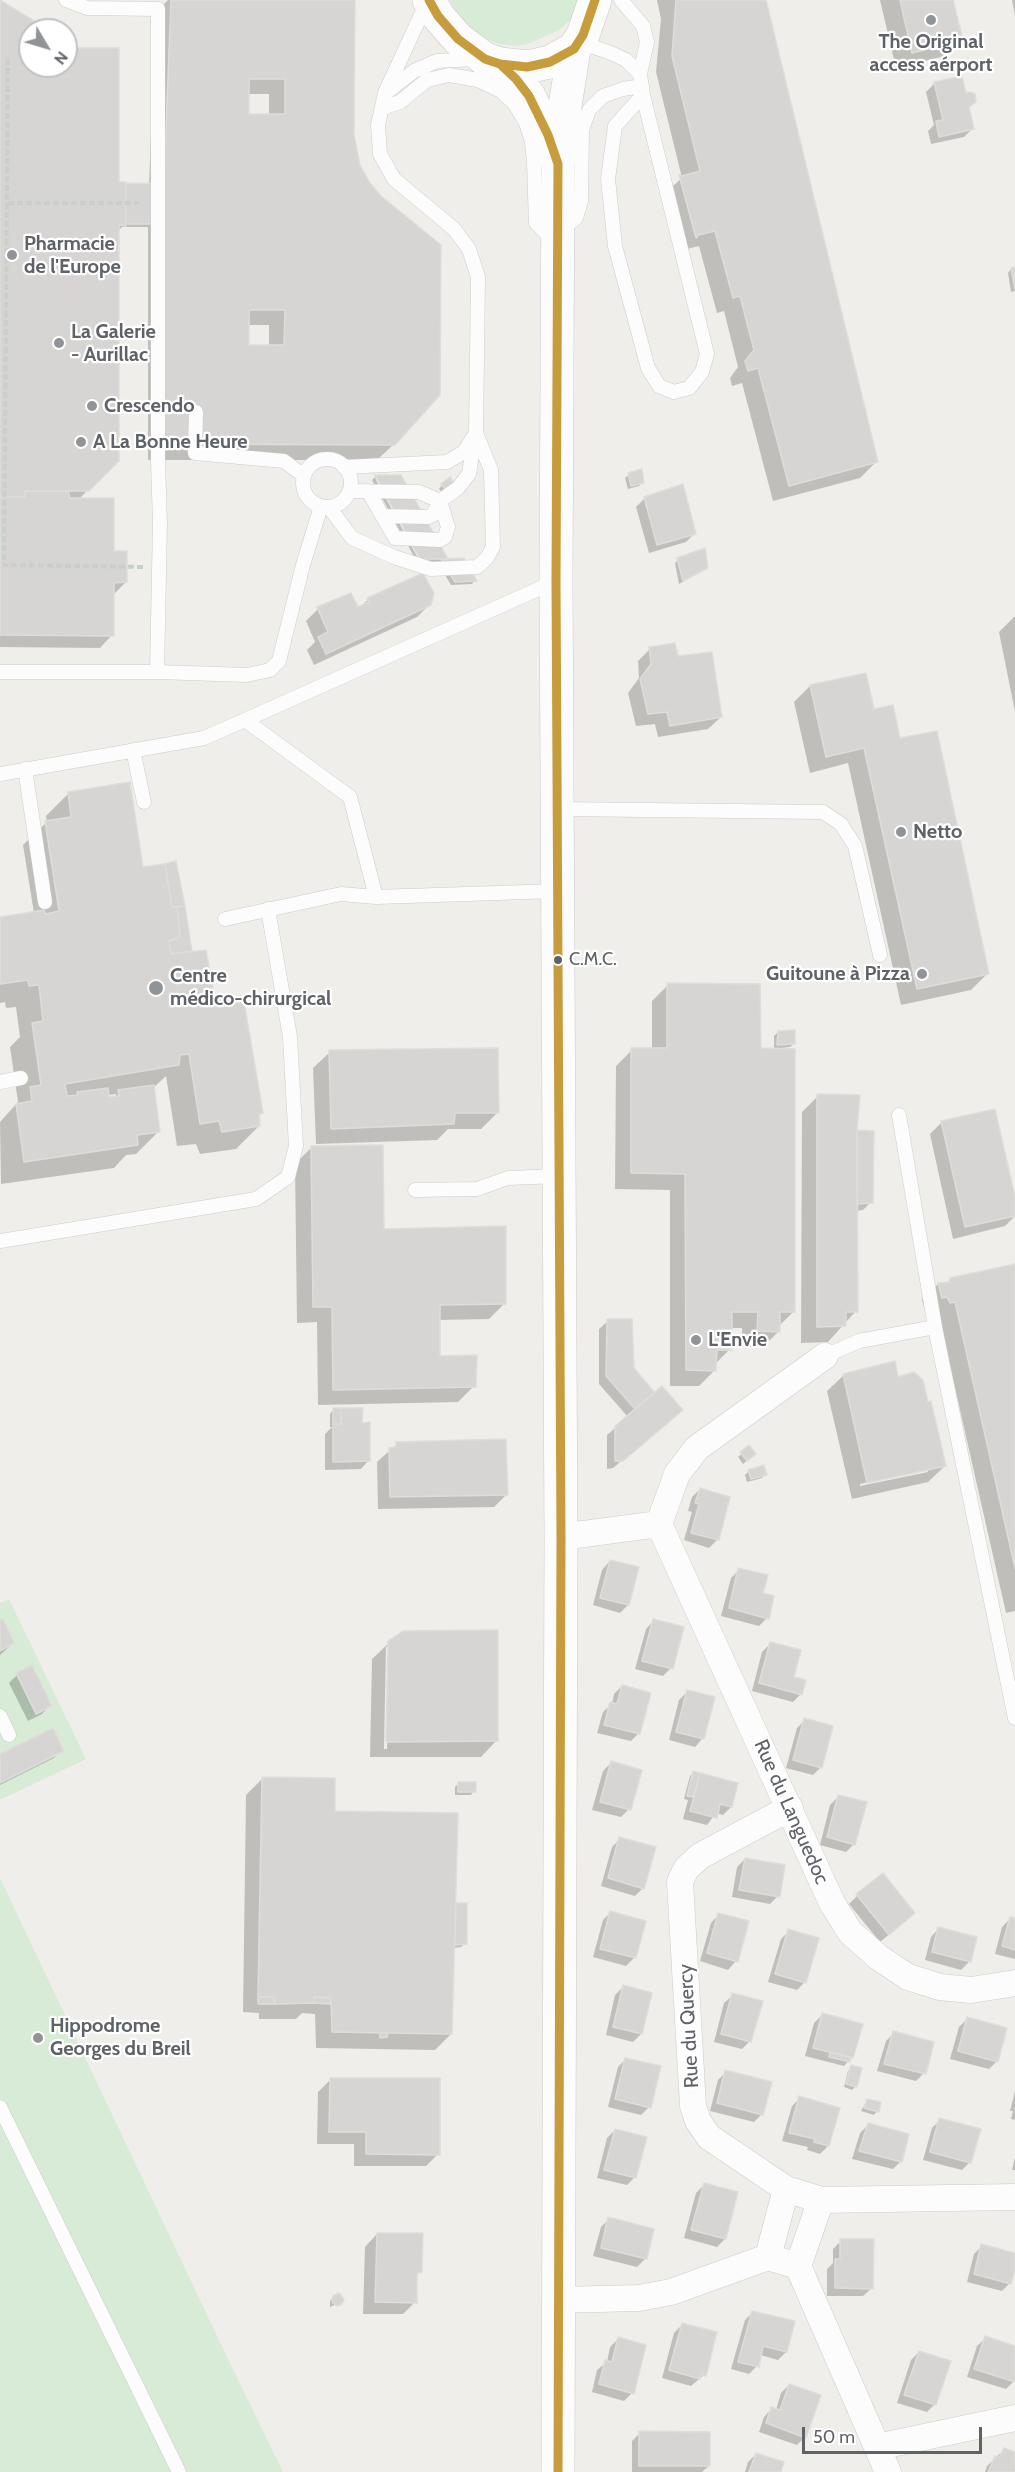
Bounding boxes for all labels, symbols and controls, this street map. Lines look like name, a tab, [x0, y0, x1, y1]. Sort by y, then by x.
marker: The Original access aérport	[924, 13, 938, 27]
north arrow	[18, 18, 78, 78]
place label: The Original access aérport	[870, 30, 992, 77]
text: N	[50, 48, 72, 68]
place label: Pharmacie de l'Europe	[24, 232, 121, 279]
marker: Pharmacie de l'Europe	[5, 248, 19, 262]
place label: La Galerie - Aurillac	[71, 320, 156, 367]
marker: La Galerie - Aurillac	[52, 336, 66, 350]
place label: Crescendo	[104, 394, 195, 418]
marker: Crescendo	[85, 399, 99, 413]
place label: A La Bonne Heure	[93, 430, 248, 454]
marker: A La Bonne Heure	[74, 435, 88, 449]
place label: Netto	[913, 820, 962, 844]
marker: Netto	[894, 825, 908, 839]
place label: C.M.C.	[569, 949, 617, 971]
marker: C.M.C.	[552, 954, 564, 966]
place label: Guitoune à Pizza	[766, 962, 910, 986]
place label: Centre médico-chirurgical	[170, 964, 331, 1011]
marker: Guitoune à Pizza	[915, 967, 929, 981]
marker: Centre médico-chirurgical	[147, 979, 165, 997]
place label: L'Envie	[708, 1328, 767, 1352]
marker: L'Envie	[689, 1333, 703, 1347]
street label: Rue du Languedoc	[748, 1736, 834, 1888]
street label: Rue du Quercy	[674, 1963, 704, 2089]
place label: Hippodrome Georges du Breil	[50, 2014, 191, 2061]
marker: Hippodrome Georges du Breil	[31, 2031, 45, 2045]
scale bar	[805, 2415, 985, 2453]
text: 50 m	[813, 2426, 855, 2448]

